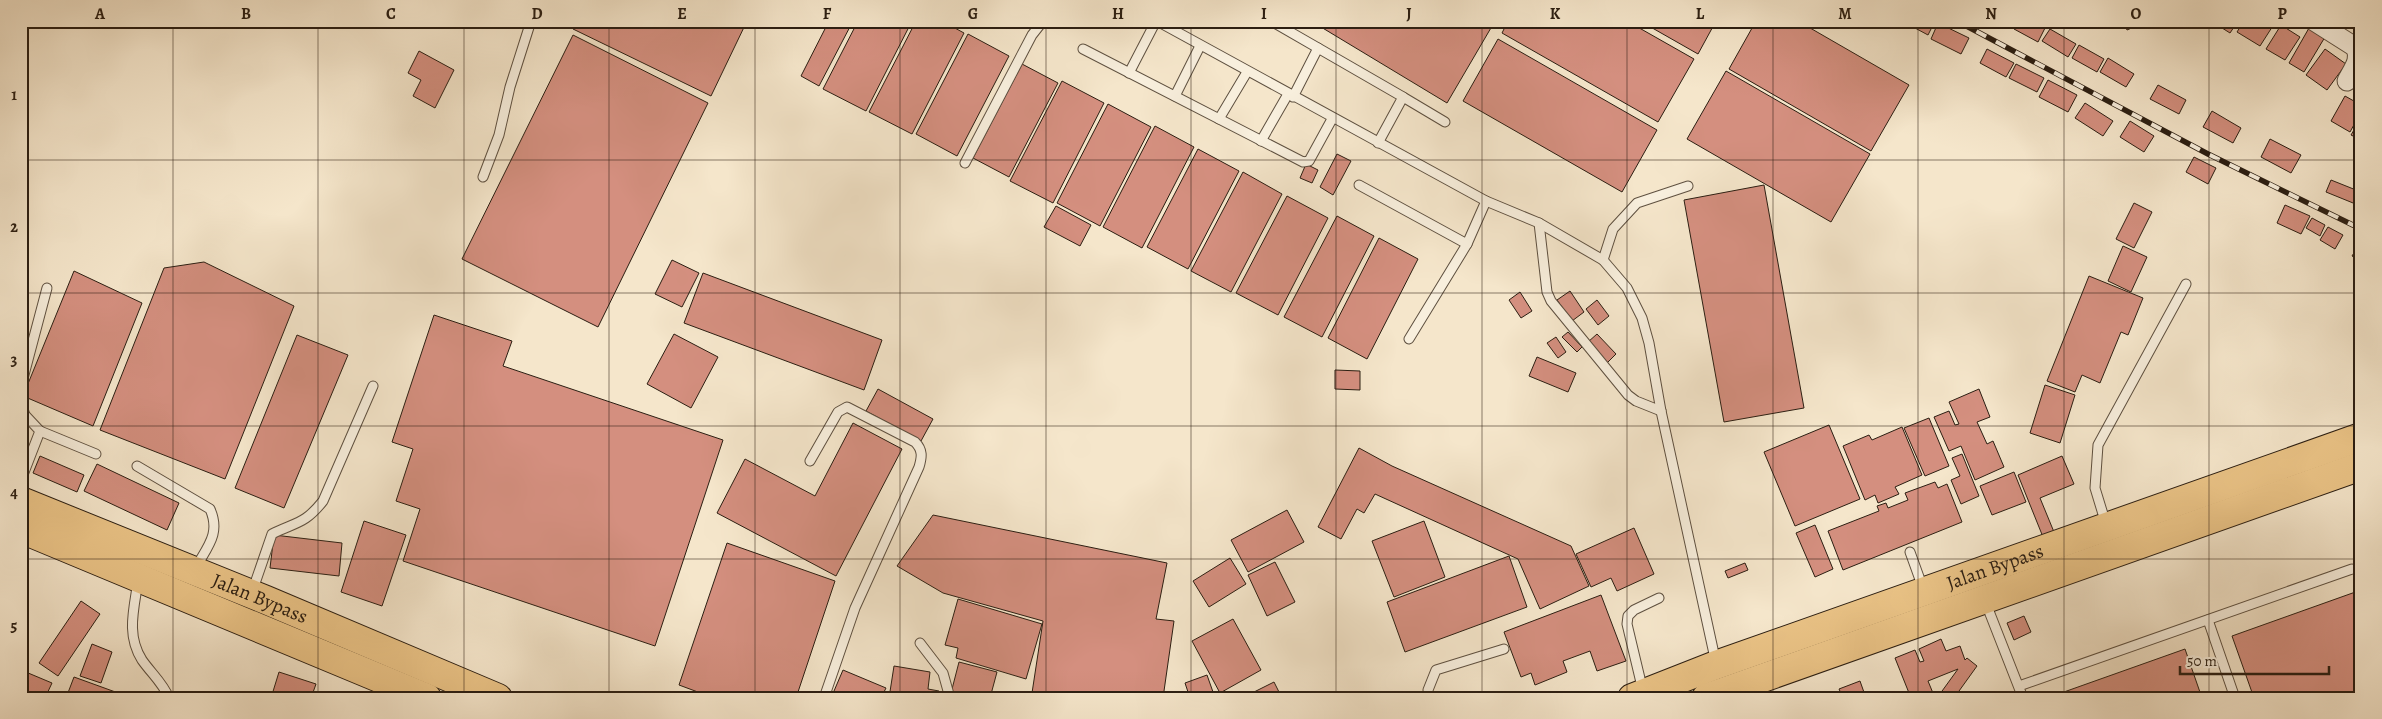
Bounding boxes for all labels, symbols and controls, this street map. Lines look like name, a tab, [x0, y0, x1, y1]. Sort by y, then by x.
text: A	[94, 3, 106, 25]
text: B	[241, 3, 251, 25]
text: C	[386, 3, 396, 25]
text: D	[531, 3, 543, 25]
text: E	[677, 3, 687, 25]
text: F	[823, 3, 832, 25]
text: G	[968, 3, 978, 25]
text: H	[1112, 3, 1124, 25]
text: I	[1261, 3, 1267, 25]
text: J	[1406, 3, 1412, 25]
text: K	[1550, 3, 1561, 25]
text: L	[1696, 3, 1705, 25]
text: M	[1838, 3, 1852, 25]
text: N	[1985, 3, 1997, 25]
text: O	[2131, 3, 2142, 25]
text: P	[2277, 3, 2287, 25]
text: 1	[11, 84, 17, 106]
text: 2	[10, 216, 18, 238]
text: 3	[11, 349, 18, 371]
text: 4	[10, 482, 18, 504]
street label: Jalan Bypass	[1943, 537, 2047, 596]
street label: Jalan Bypass	[208, 567, 312, 630]
text: 5	[11, 615, 18, 637]
scale bar	[2180, 644, 2328, 676]
text: 50 m	[2187, 651, 2217, 671]

